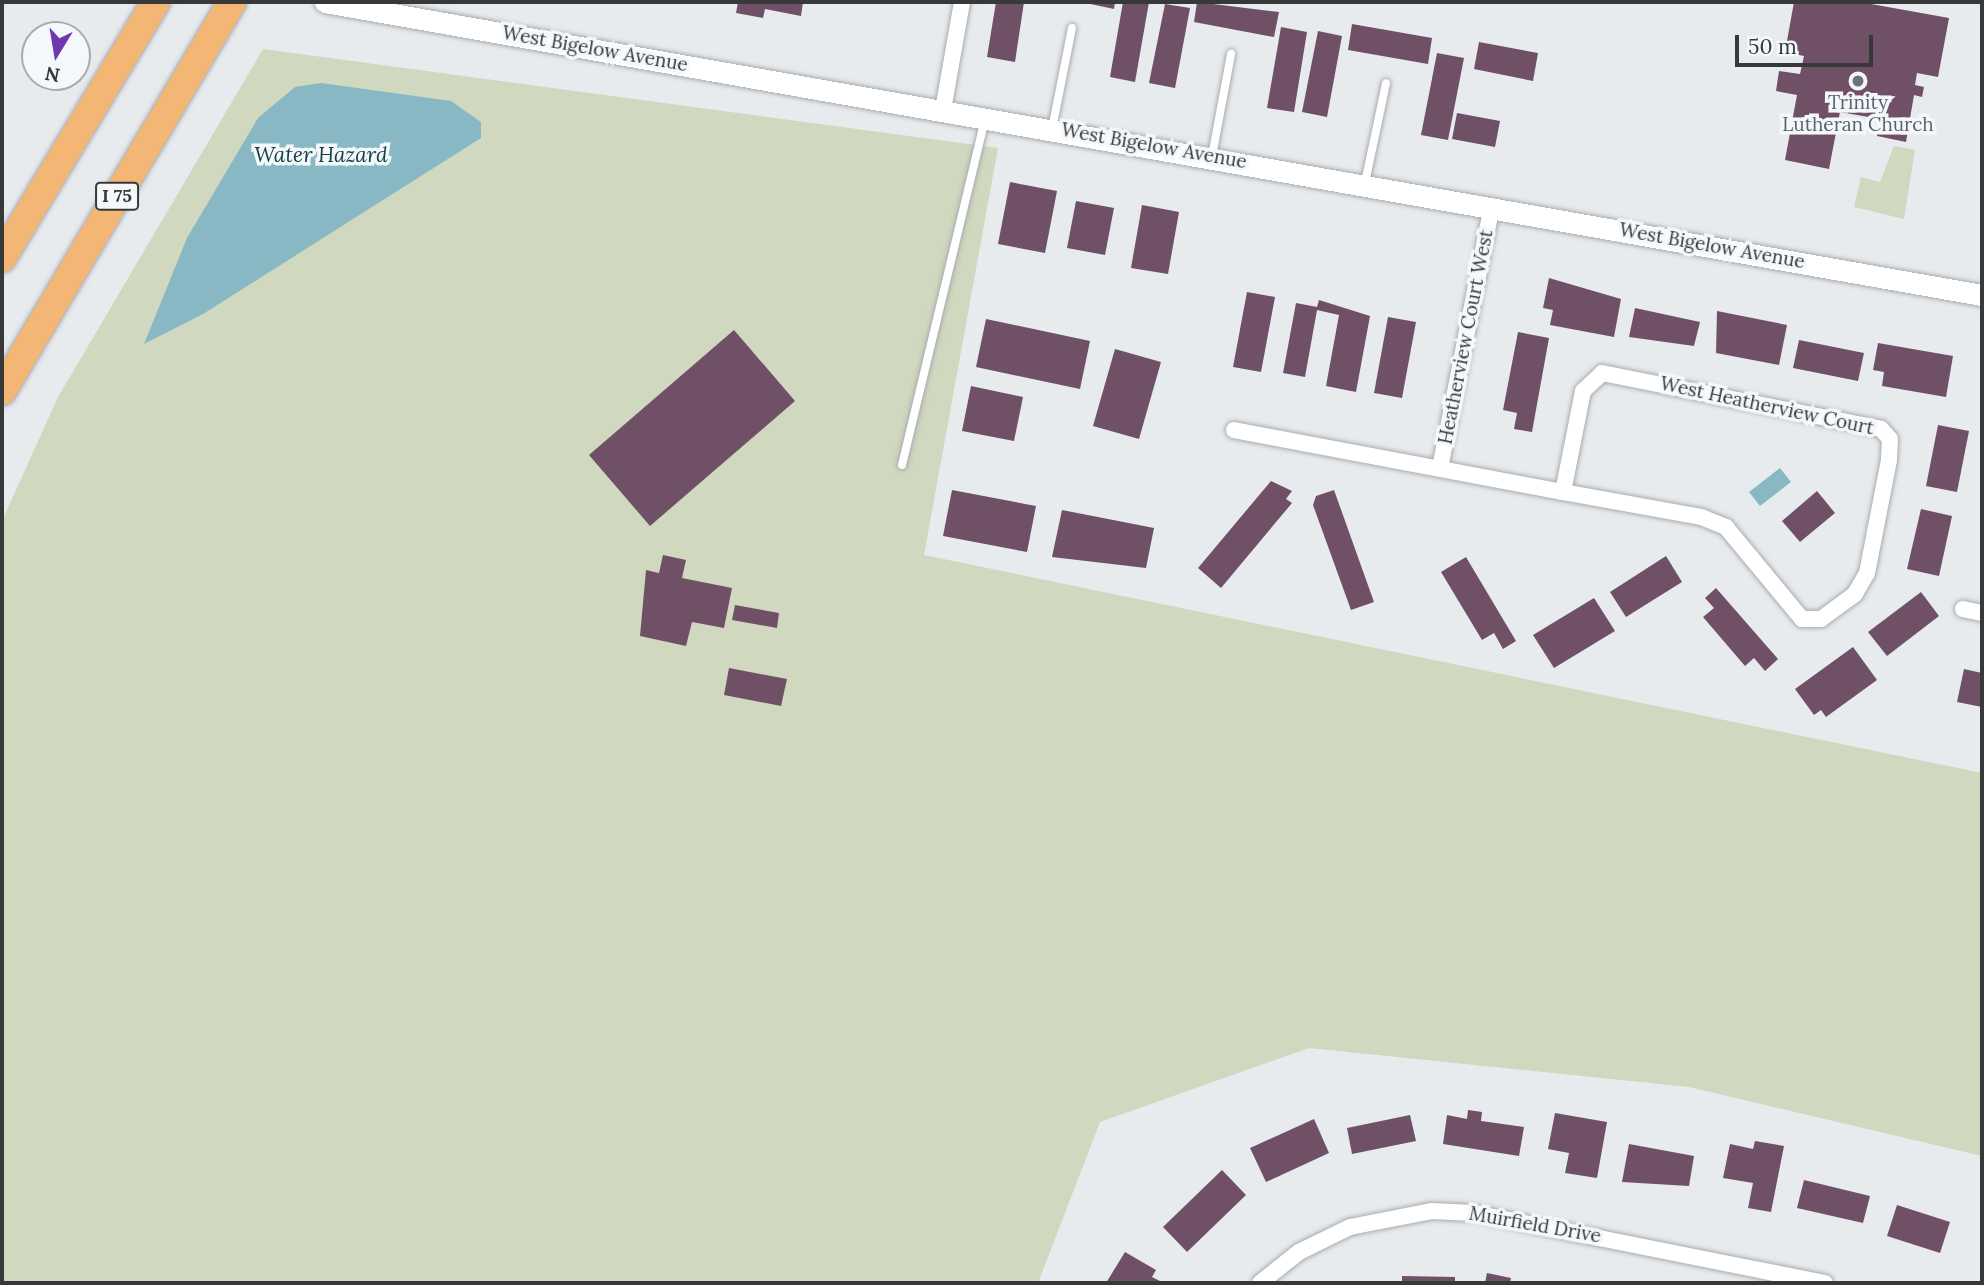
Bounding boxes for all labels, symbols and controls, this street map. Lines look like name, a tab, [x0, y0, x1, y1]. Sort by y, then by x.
north arrow	[21, 21, 91, 91]
street label: West Bigelow Avenue	[500, 21, 690, 77]
scale bar	[1739, 21, 1877, 65]
text: 50 m	[1748, 33, 1797, 60]
text: N	[43, 61, 62, 88]
marker: Trinity Lutheran Church	[1850, 73, 1866, 89]
place label: Trinity Lutheran Church	[1782, 92, 1934, 136]
street label: West Bigelow Avenue	[1059, 118, 1249, 174]
water label: Water Hazard	[254, 142, 388, 168]
road number: I 75	[94, 182, 140, 210]
street label: West Bigelow Avenue	[1617, 218, 1807, 274]
street label: Heatherview Court West	[1434, 228, 1498, 446]
street label: West Heatherview Court	[1658, 372, 1876, 440]
street label: Muirfield Drive	[1467, 1202, 1603, 1248]

